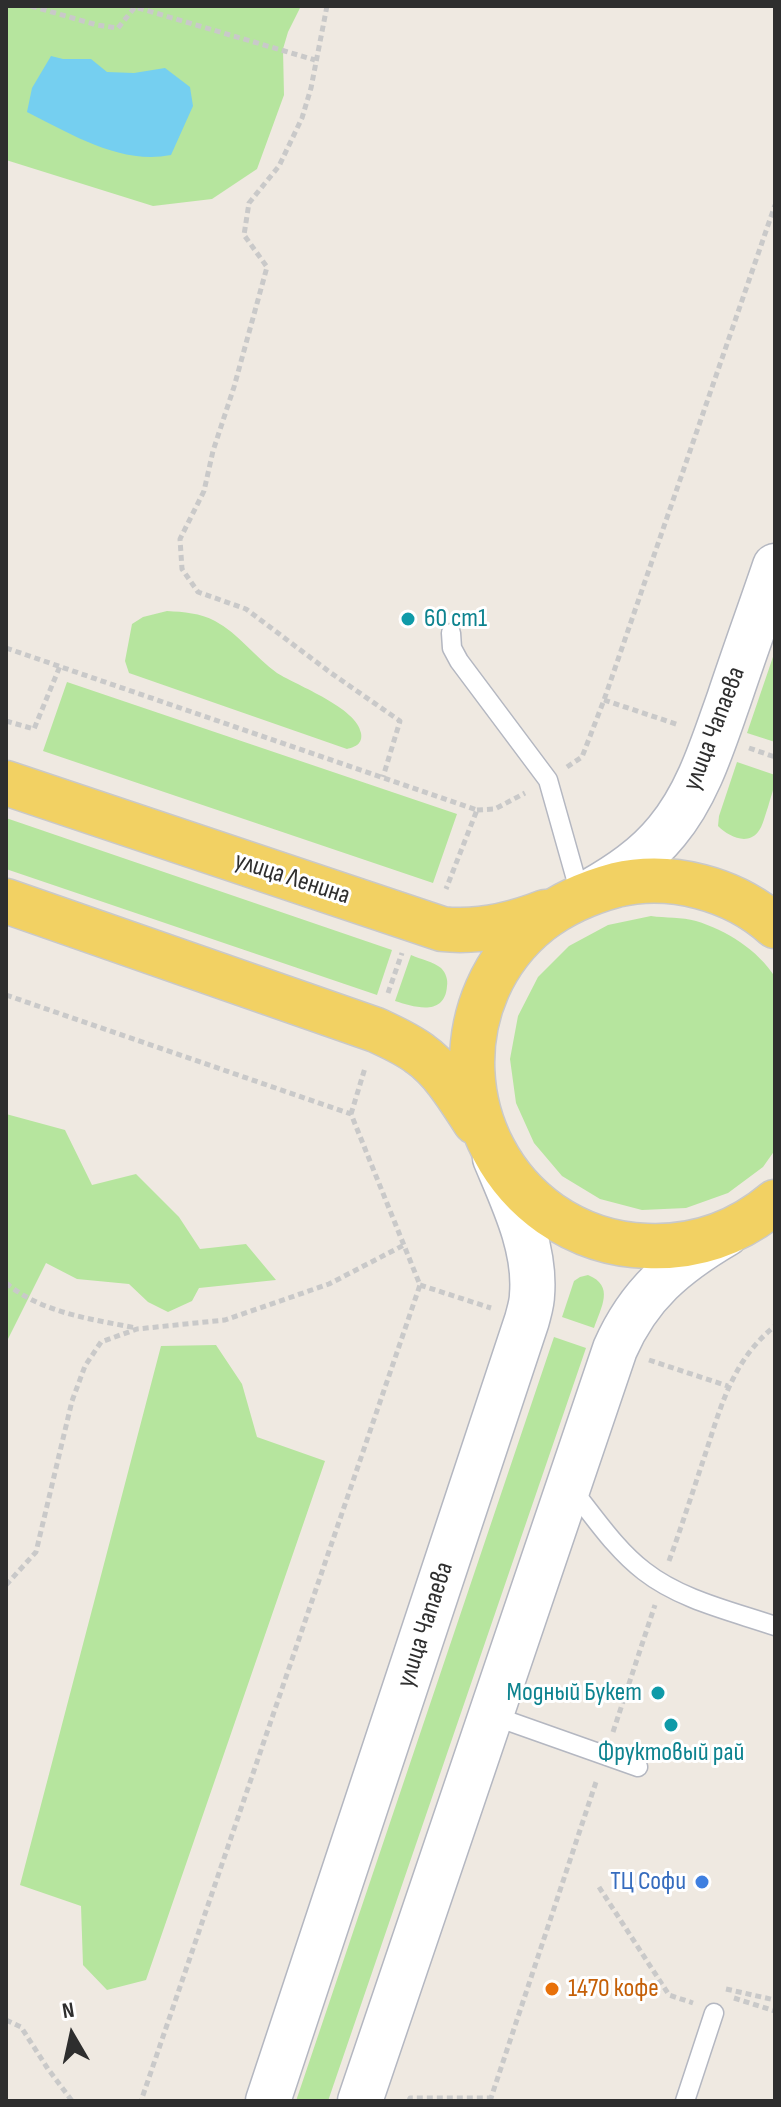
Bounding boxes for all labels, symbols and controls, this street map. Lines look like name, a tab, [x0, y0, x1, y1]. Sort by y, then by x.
place label: 60 ст1	[424, 603, 487, 635]
marker: 60 ст1	[399, 610, 417, 628]
street label: улица Чапаева	[677, 663, 753, 795]
street label: улица Ленина	[230, 846, 354, 912]
street label: улица Чапаева	[391, 1558, 461, 1692]
place label: Модный Букет	[507, 1677, 642, 1709]
marker: Модный Букет	[649, 1684, 667, 1702]
marker: Фруктовый рай	[662, 1716, 680, 1734]
place label: Фруктовый рай	[598, 1737, 744, 1769]
place label: ТЦ Софи	[610, 1866, 686, 1898]
marker: ТЦ Софи	[693, 1873, 711, 1891]
place label: 1470 кофе	[568, 1973, 659, 2005]
marker: 1470 кофе	[543, 1980, 561, 1998]
north arrow	[32, 1995, 112, 2075]
text: N	[60, 1997, 76, 2025]

